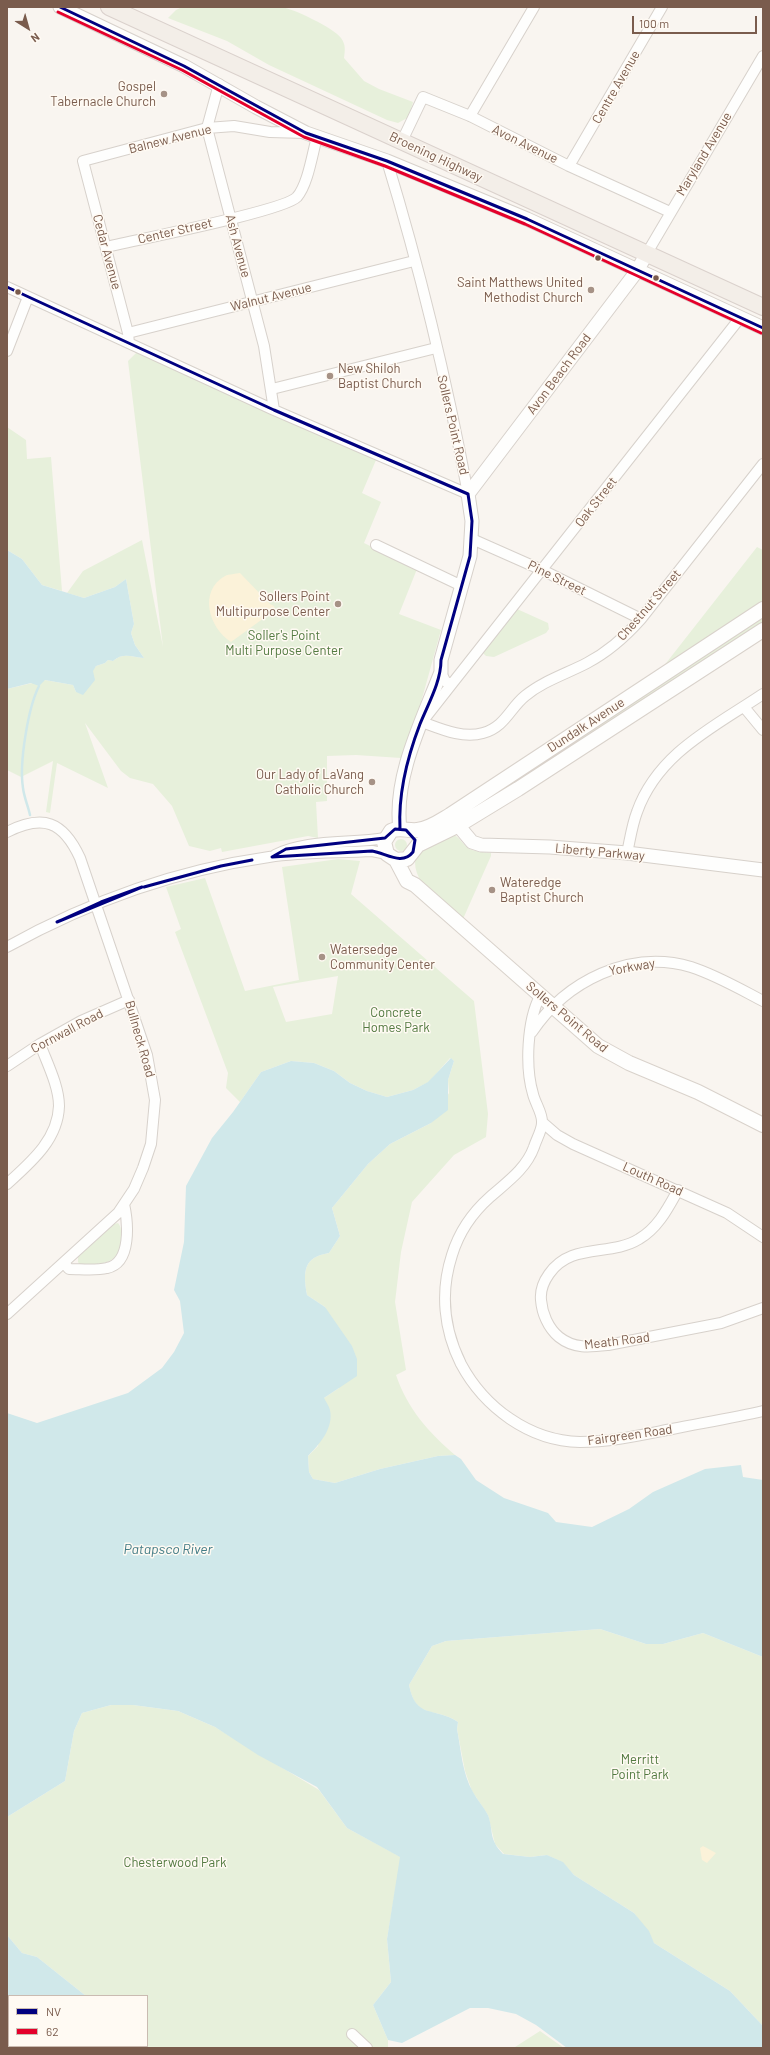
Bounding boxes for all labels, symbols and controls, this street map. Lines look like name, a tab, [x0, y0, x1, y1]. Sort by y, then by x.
north arrow	[8, 8, 48, 48]
scale bar	[634, 8, 759, 34]
text: 100 m	[639, 16, 669, 30]
text: N	[29, 31, 42, 45]
street label: Centre Avenue	[589, 48, 643, 126]
place label: Gospel Tabernacle Church	[50, 79, 156, 110]
marker: Gospel Tabernacle Church	[159, 89, 169, 99]
street label: Maryland Avenue	[673, 109, 735, 199]
street label: Balnew Avenue	[127, 121, 213, 157]
street label: Avon Avenue	[489, 121, 561, 167]
street label: Broening Highway	[387, 129, 485, 185]
street label: Cedar Avenue	[89, 213, 125, 291]
street label: Ash Avenue	[222, 213, 254, 279]
street label: Center Street	[136, 215, 214, 247]
unlabelled marker	[593, 253, 603, 263]
unlabelled marker	[651, 273, 661, 283]
place label: Saint Matthews United Methodist Church	[457, 275, 583, 306]
street label: Walnut Avenue	[229, 279, 313, 315]
marker: Saint Matthews United Methodist Church	[586, 285, 596, 295]
unlabelled marker	[13, 287, 23, 297]
street label: Avon Beach Road	[524, 331, 594, 417]
place label: New Shiloh Baptist Church	[338, 361, 422, 392]
marker: New Shiloh Baptist Church	[325, 371, 335, 381]
street label: Sollers Point Road	[434, 374, 472, 476]
street label: Oak Street	[572, 474, 620, 530]
street label: Pine Street	[525, 557, 589, 599]
street label: Chestnut Street	[614, 566, 684, 644]
place label: Sollers Point Multipurpose Center	[216, 589, 330, 620]
marker: Sollers Point Multipurpose Center	[333, 599, 343, 609]
park label: Soller's Point Multi Purpose Center	[225, 628, 343, 659]
street label: Dundalk Avenue	[544, 694, 628, 756]
place label: Our Lady of LaVang Catholic Church	[256, 767, 364, 798]
marker: Our Lady of LaVang Catholic Church	[367, 777, 377, 787]
street label: Liberty Parkway	[554, 840, 646, 864]
place label: Wateredge Baptist Church	[500, 875, 584, 906]
marker: Wateredge Baptist Church	[487, 885, 497, 895]
place label: Watersedge Community Center	[330, 942, 435, 973]
marker: Watersedge Community Center	[317, 952, 327, 962]
street label: Yorkway	[608, 955, 656, 979]
street label: Sollers Point Road	[523, 978, 611, 1056]
street label: Bullneck Road	[122, 999, 158, 1079]
street label: Cornwall Road	[28, 1005, 106, 1057]
park label: Concrete Homes Park	[362, 1005, 430, 1036]
street label: Louth Road	[620, 1159, 686, 1199]
street label: Meath Road	[583, 1329, 651, 1353]
street label: Fairgreen Road	[587, 1421, 673, 1449]
water label: Patapsco River	[124, 1541, 212, 1557]
park label: Merritt Point Park	[611, 1752, 669, 1783]
park label: Chesterwood Park	[124, 1855, 226, 1871]
legend	[8, 1995, 148, 2047]
text: NV	[46, 2004, 61, 2018]
text: 62	[46, 2024, 59, 2038]

